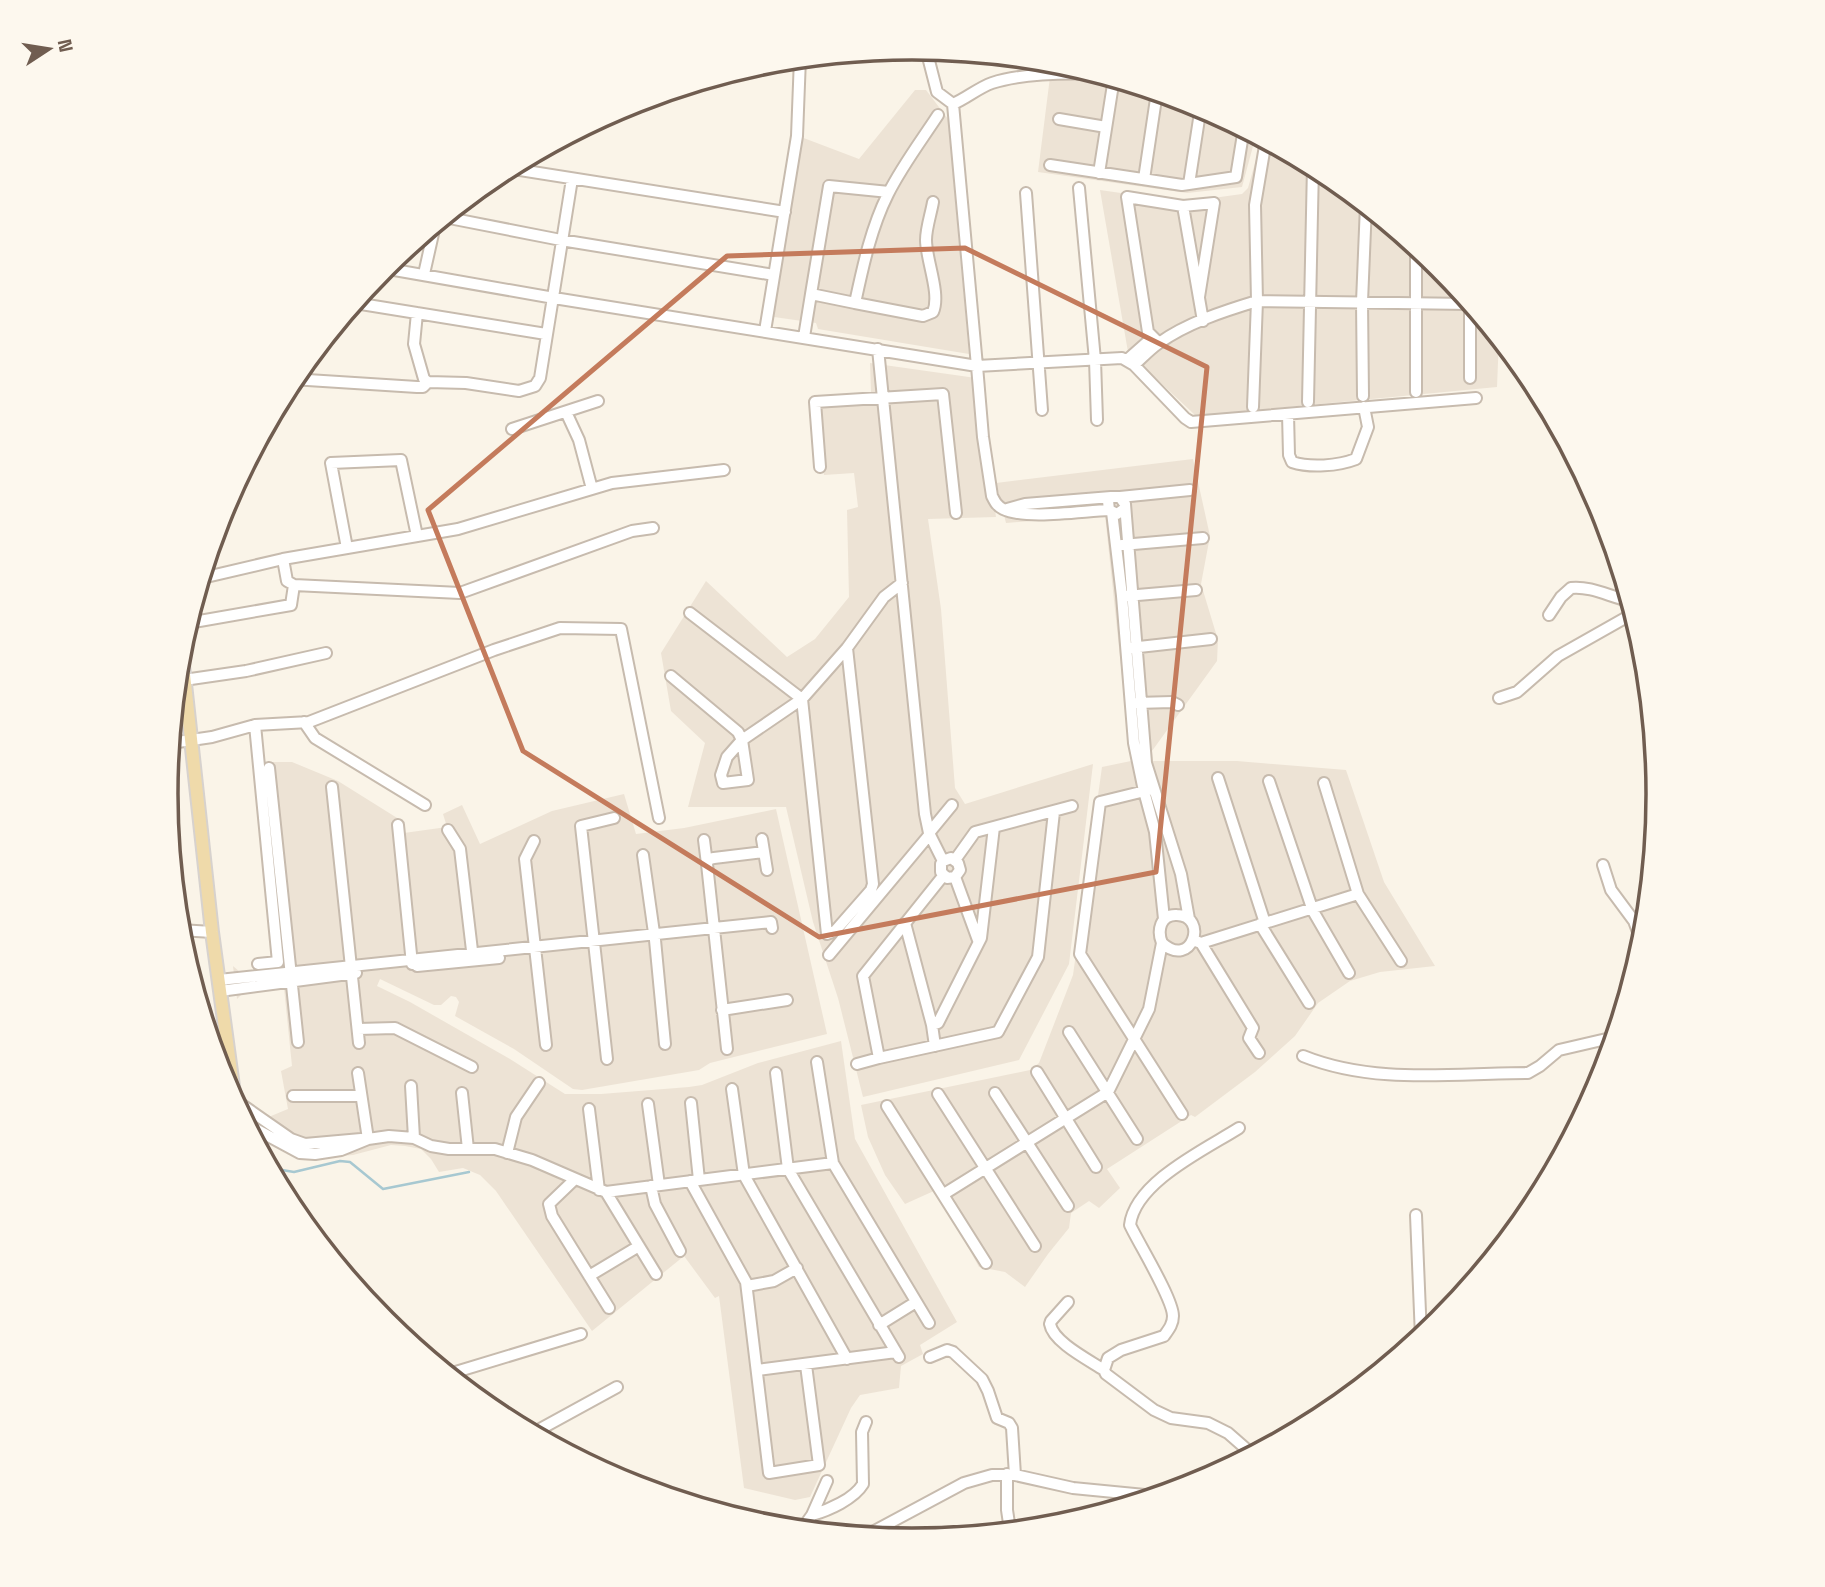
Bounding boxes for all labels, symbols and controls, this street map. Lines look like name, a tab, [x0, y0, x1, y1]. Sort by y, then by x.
north arrow	[14, 14, 84, 84]
text: N	[52, 37, 79, 54]

